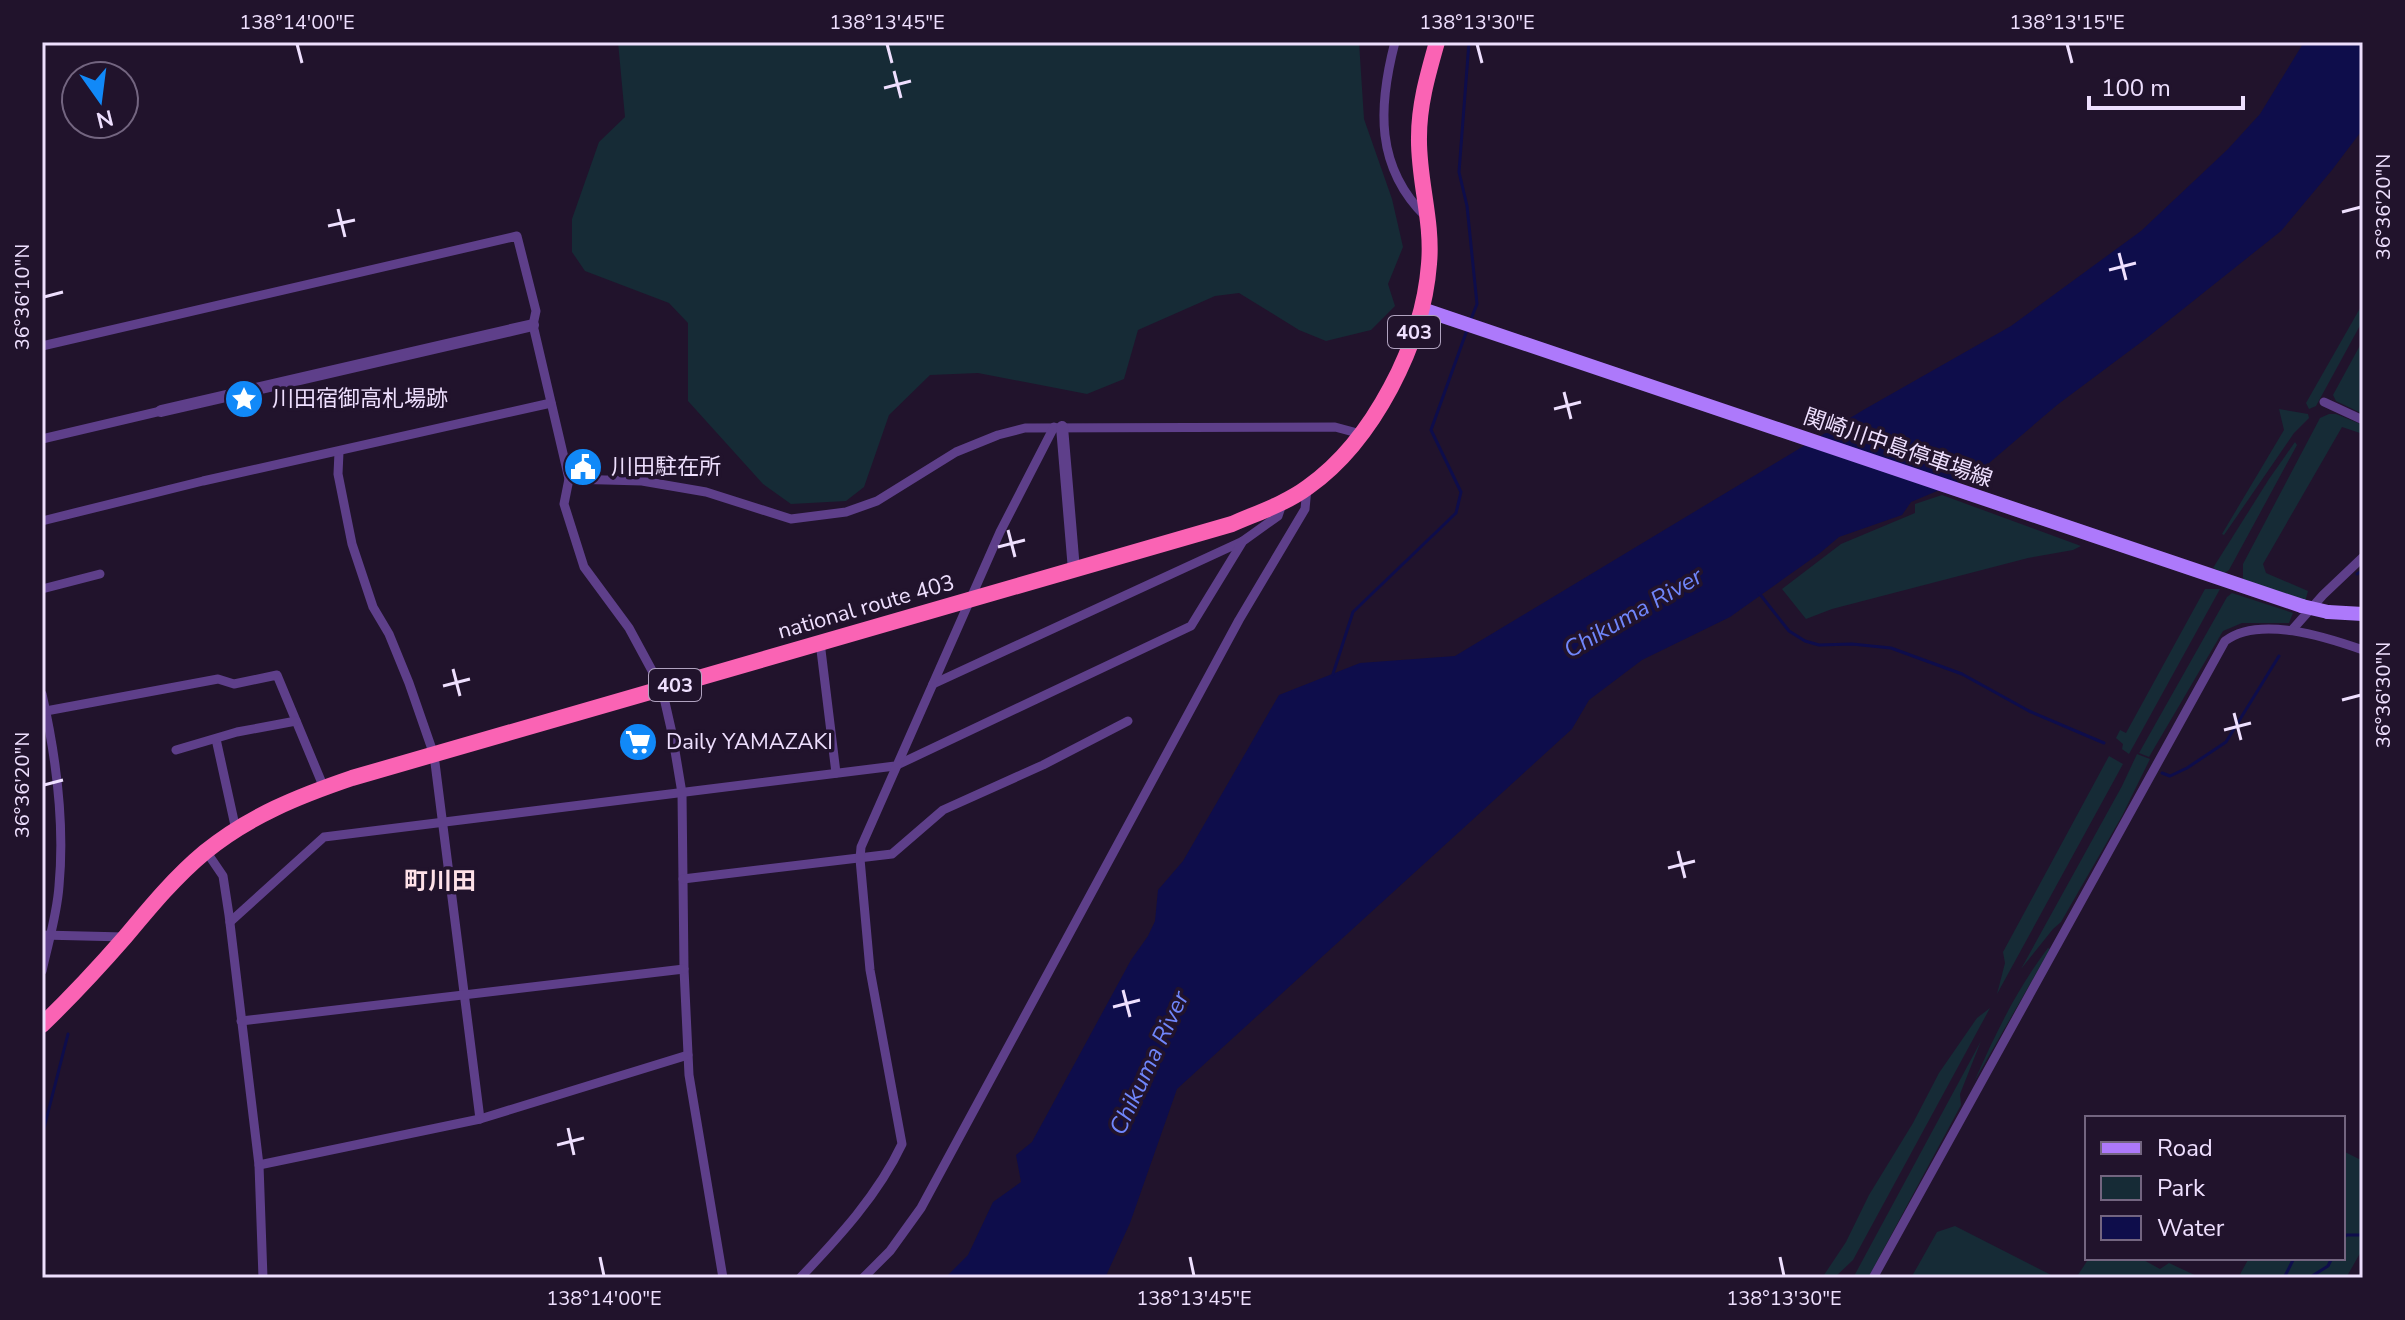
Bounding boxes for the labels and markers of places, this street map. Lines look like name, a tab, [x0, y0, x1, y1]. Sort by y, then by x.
place icon: 川田宿御高札場跡	[223, 378, 265, 420]
place label: 川田宿御高札場跡	[272, 384, 448, 414]
public building icon: 川田駐在所	[562, 446, 604, 488]
place label: 川田駐在所	[611, 452, 721, 482]
supermarket icon: Daily YAMAZAKI	[617, 721, 659, 763]
place label: Daily YAMAZAKI	[666, 727, 833, 757]

